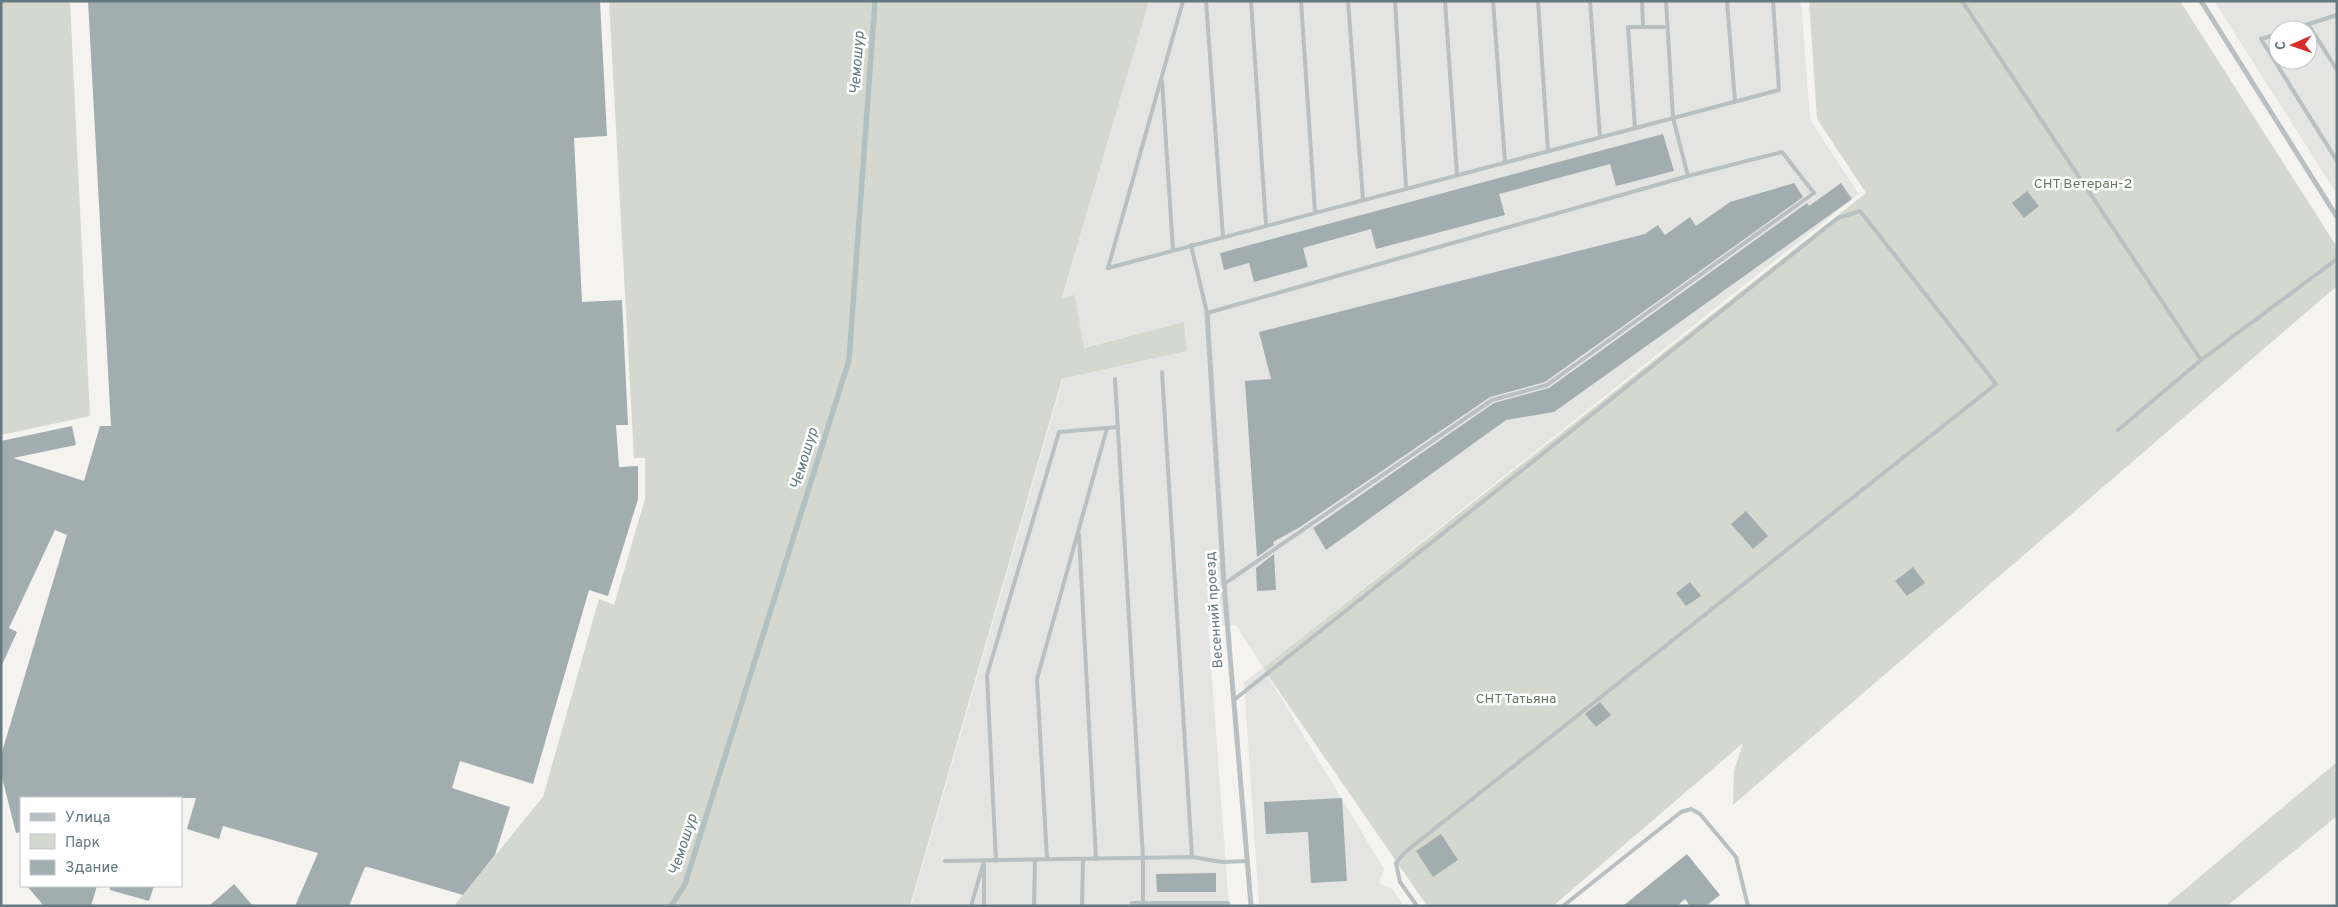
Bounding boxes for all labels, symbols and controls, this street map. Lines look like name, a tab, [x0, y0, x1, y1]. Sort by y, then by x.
north arrow	[2268, 20, 2318, 70]
water label: Чемошур	[846, 30, 870, 95]
text: С	[2273, 41, 2290, 50]
park label: СНТ Ветеран-2	[2034, 176, 2132, 193]
water label: Чемошур	[787, 425, 824, 492]
street label: Весенний проезд	[1202, 551, 1228, 669]
park label: СНТ Татьяна	[1476, 691, 1556, 708]
legend	[20, 797, 182, 887]
text: Улица	[65, 809, 110, 828]
water label: Чемошур	[665, 811, 703, 878]
text: Парк	[65, 834, 100, 853]
text: Здание	[65, 859, 118, 878]

